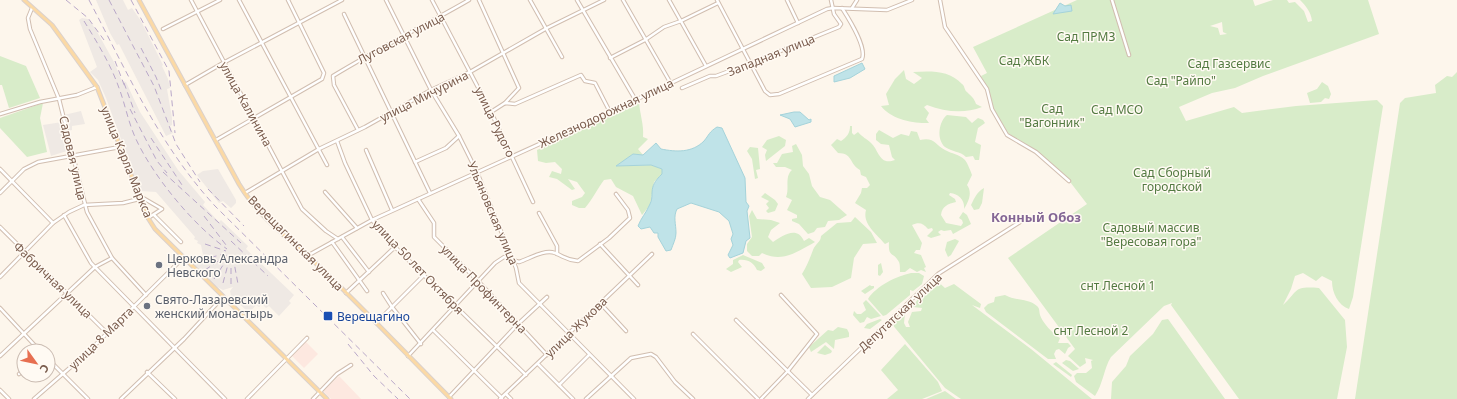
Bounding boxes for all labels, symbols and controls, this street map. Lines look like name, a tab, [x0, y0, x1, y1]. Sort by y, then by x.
street label: Луговская улица	[354, 8, 448, 68]
park label: Сад ПРМЗ	[1057, 28, 1115, 45]
street label: Западная улица	[725, 30, 817, 80]
park label: Сад ЖБК	[999, 52, 1050, 69]
park label: Сад Газсервис	[1188, 55, 1270, 72]
street label: улица Калинина	[216, 59, 276, 149]
street label: улица Мичурина	[377, 66, 471, 126]
park label: Сад "Райпо"	[1146, 72, 1216, 89]
street label: Железнодорожная улица	[536, 74, 676, 152]
street label: улица Рудого	[471, 84, 519, 160]
park label: Сад "Вагонник"	[1019, 100, 1085, 131]
park label: Сад МСО	[1091, 101, 1143, 118]
street label: улица Карла Маркса	[97, 104, 157, 220]
street label: Садовая улица	[55, 114, 91, 202]
street label: Ульяновская улица	[463, 159, 523, 267]
park label: Сад Сборный городской	[1133, 164, 1211, 195]
street label: Верещагинская улица	[245, 192, 347, 294]
district label: Конный Обоз	[991, 208, 1081, 226]
street label: улица 50 лет Октября	[368, 216, 468, 318]
park label: Садовый массив "Вересовая гора"	[1101, 219, 1201, 250]
street label: Фабричная улица	[10, 238, 96, 322]
street label: улица Профинтерна	[437, 241, 531, 337]
place label: Церковь Александра Невского	[167, 250, 288, 281]
marker: Церковь Александра Невского	[154, 260, 164, 270]
street label: Депутатская улица	[854, 269, 946, 355]
park label: снт Лесной 1	[1081, 277, 1155, 294]
place label: Свято-Лазаревский женский монастырь	[155, 291, 273, 322]
street label: улица Жукова	[541, 293, 611, 361]
marker: Свято-Лазаревский женский монастырь	[142, 301, 152, 311]
street label: улица 8 Марта	[65, 303, 137, 373]
place label: Верещагино	[337, 308, 410, 325]
marker: Верещагино	[322, 310, 334, 322]
park label: снт Лесной 2	[1054, 322, 1129, 339]
north arrow	[16, 343, 56, 383]
text: С	[37, 362, 53, 376]

